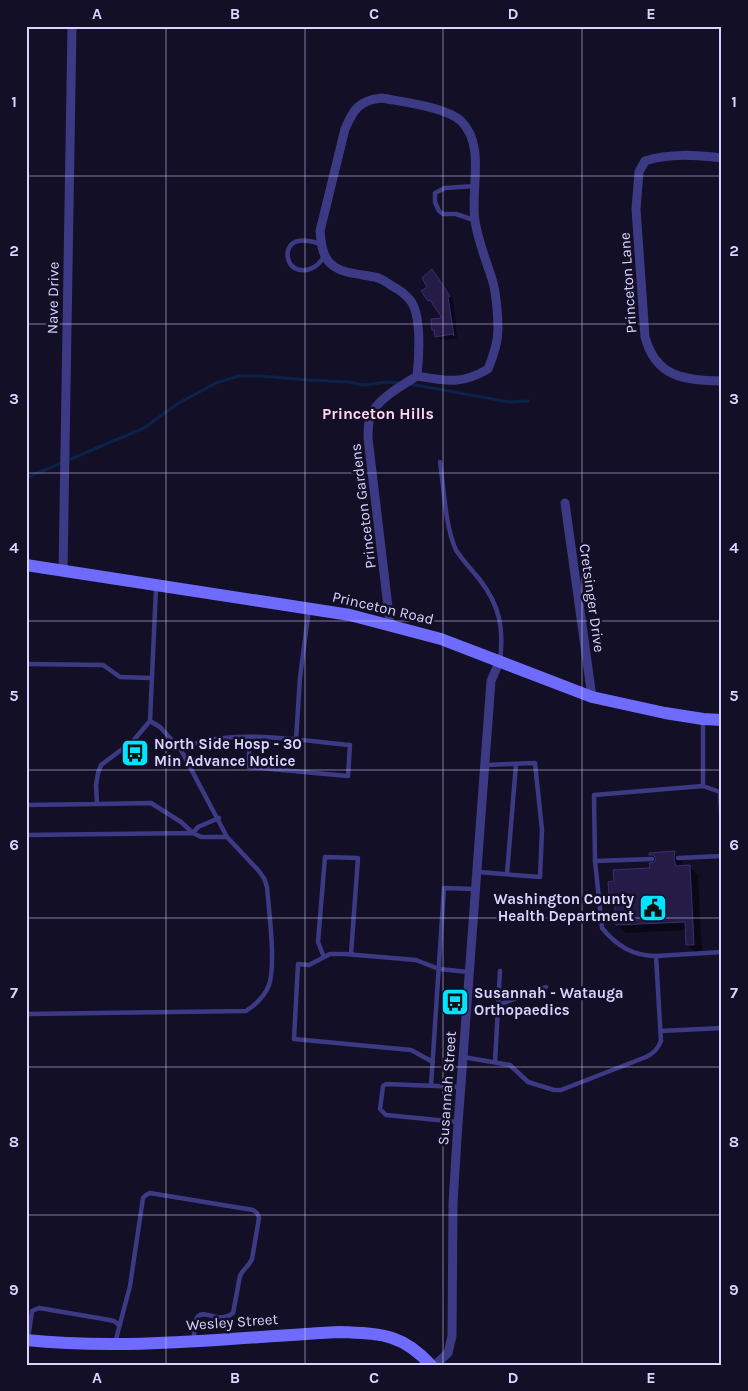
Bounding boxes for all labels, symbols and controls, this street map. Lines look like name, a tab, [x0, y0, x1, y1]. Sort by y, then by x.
text: A	[92, 4, 102, 23]
text: B	[230, 4, 240, 23]
text: C	[369, 4, 379, 23]
text: D	[508, 4, 519, 23]
text: E	[646, 4, 656, 23]
text: 1	[11, 92, 17, 111]
text: 1	[731, 92, 737, 111]
street label: Princeton Lane	[615, 232, 641, 334]
text: 2	[9, 241, 19, 260]
text: 2	[729, 241, 739, 260]
street label: Nave Drive	[43, 262, 63, 334]
text: 3	[9, 389, 19, 408]
text: 3	[729, 389, 739, 408]
district label: Princeton Hills	[322, 404, 434, 423]
street label: Princeton Gardens	[346, 442, 380, 570]
text: 4	[9, 538, 19, 557]
text: 4	[729, 538, 739, 557]
street label: Cretsinger Drive	[575, 542, 609, 654]
street label: Princeton Road	[330, 588, 436, 628]
text: 5	[9, 686, 19, 705]
text: 5	[729, 686, 739, 705]
place label: North Side Hosp - 30 Min Advance Notice	[154, 735, 302, 770]
bus stop icon: North Side Hosp - 30 Min Advance Notice	[120, 738, 150, 768]
text: 6	[9, 835, 19, 854]
text: 6	[729, 835, 739, 854]
place label: Washington County Health Department	[494, 890, 634, 925]
public building icon: Washington County Health Department	[638, 893, 668, 923]
text: 7	[10, 983, 18, 1002]
text: 7	[730, 983, 738, 1002]
place label: Susannah - Watauga Orthopaedics	[474, 984, 624, 1019]
bus stop icon: Susannah - Watauga Orthopaedics	[440, 987, 470, 1017]
street label: Susannah Street	[434, 1030, 460, 1146]
text: 8	[9, 1132, 19, 1151]
text: 8	[729, 1132, 739, 1151]
text: 9	[9, 1280, 19, 1299]
text: 9	[729, 1280, 739, 1299]
street label: Wesley Street	[185, 1310, 279, 1334]
text: A	[92, 1368, 102, 1387]
text: B	[230, 1368, 240, 1387]
text: C	[369, 1368, 379, 1387]
text: D	[508, 1368, 519, 1387]
text: E	[646, 1368, 656, 1387]

